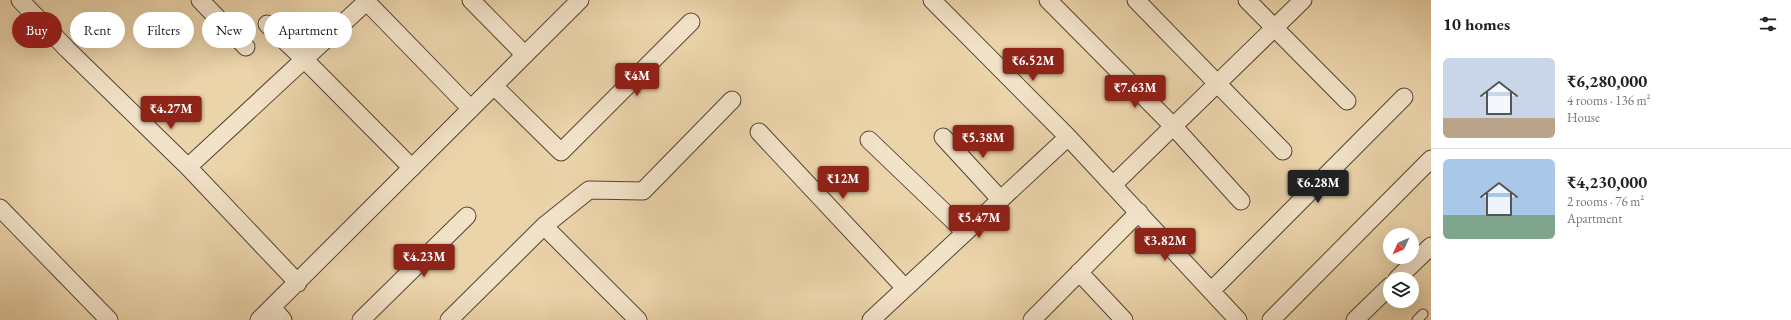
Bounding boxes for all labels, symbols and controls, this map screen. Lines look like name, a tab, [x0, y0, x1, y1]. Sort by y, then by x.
chip: Buy	[12, 12, 62, 48]
chip: Rent	[70, 12, 125, 48]
chip: Filters	[133, 12, 194, 48]
chip: New	[202, 12, 256, 48]
chip: Apartment	[264, 12, 352, 48]
text: 10 homes	[1443, 13, 1510, 35]
icon: filters	[1757, 13, 1779, 35]
pin: ₹6.52M	[1000, 48, 1066, 82]
text: ₹6.52M	[1012, 52, 1054, 69]
pin: ₹4M	[618, 63, 656, 97]
text: ₹4M	[624, 67, 650, 84]
text: ₹6,280,000	[1567, 70, 1647, 92]
icon: home	[1475, 74, 1523, 122]
pin: ₹7.63M	[1102, 75, 1168, 109]
text: ₹7.63M	[1114, 79, 1156, 96]
text: 4 rooms · 136 m²	[1567, 92, 1651, 109]
pin: ₹4.27M	[138, 96, 204, 130]
text: ₹4.27M	[150, 100, 192, 117]
text: House	[1567, 109, 1600, 126]
pin: ₹5.38M	[950, 125, 1016, 159]
text: ₹5.38M	[962, 129, 1004, 146]
pin: ₹12M	[819, 166, 867, 200]
text: ₹12M	[827, 170, 859, 187]
pin: ₹6.28M	[1285, 170, 1351, 204]
text: ₹4,230,000	[1567, 171, 1647, 193]
text: ₹6.28M	[1297, 174, 1339, 191]
icon: home	[1475, 175, 1523, 223]
text: 2 rooms · 76 m²	[1567, 193, 1644, 210]
pin: ₹5.47M	[946, 205, 1012, 239]
text: ₹5.47M	[958, 209, 1000, 226]
text: Apartment	[1567, 210, 1622, 227]
pin: ₹3.82M	[1132, 228, 1198, 262]
north arrow	[1383, 228, 1419, 264]
map controls	[1383, 228, 1419, 308]
text: ₹3.82M	[1144, 232, 1186, 249]
pin: ₹4.23M	[391, 244, 457, 278]
text: ₹4.23M	[403, 248, 445, 265]
button: layers	[1383, 272, 1419, 308]

